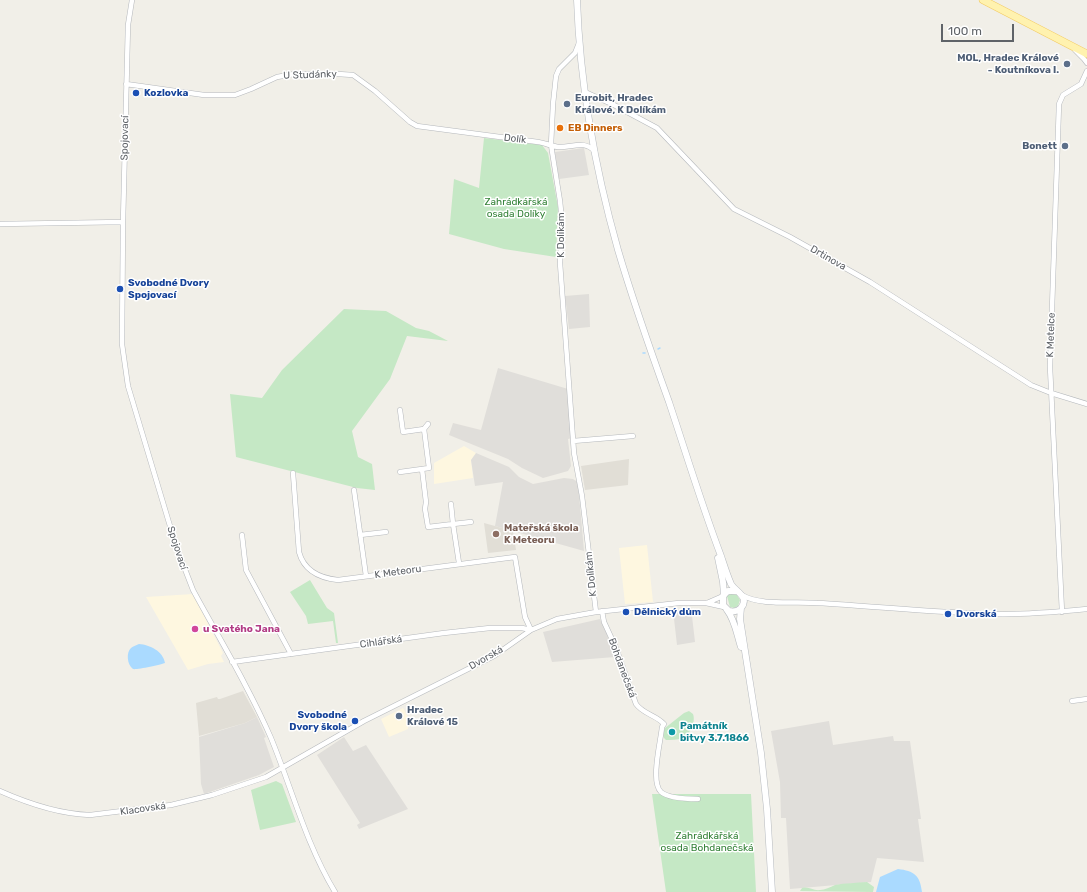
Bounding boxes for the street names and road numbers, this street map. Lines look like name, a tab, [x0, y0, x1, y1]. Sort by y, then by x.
street label: U Studánky	[283, 68, 337, 82]
street label: Spojovací	[119, 115, 131, 161]
street label: Dolík	[503, 132, 527, 146]
street label: K Dolíkám	[555, 212, 567, 258]
street label: Drtinova	[808, 243, 848, 273]
street label: K Metelce	[1044, 312, 1058, 358]
street label: Spojovací	[164, 525, 190, 571]
street label: K Dolíkám	[583, 551, 599, 597]
street label: K Meteoru	[374, 563, 422, 581]
street label: Cihlářská	[359, 633, 403, 651]
street label: Bohdanečská	[606, 636, 638, 700]
street label: Dvorská	[467, 643, 505, 673]
street label: Klacovská	[119, 800, 167, 818]

